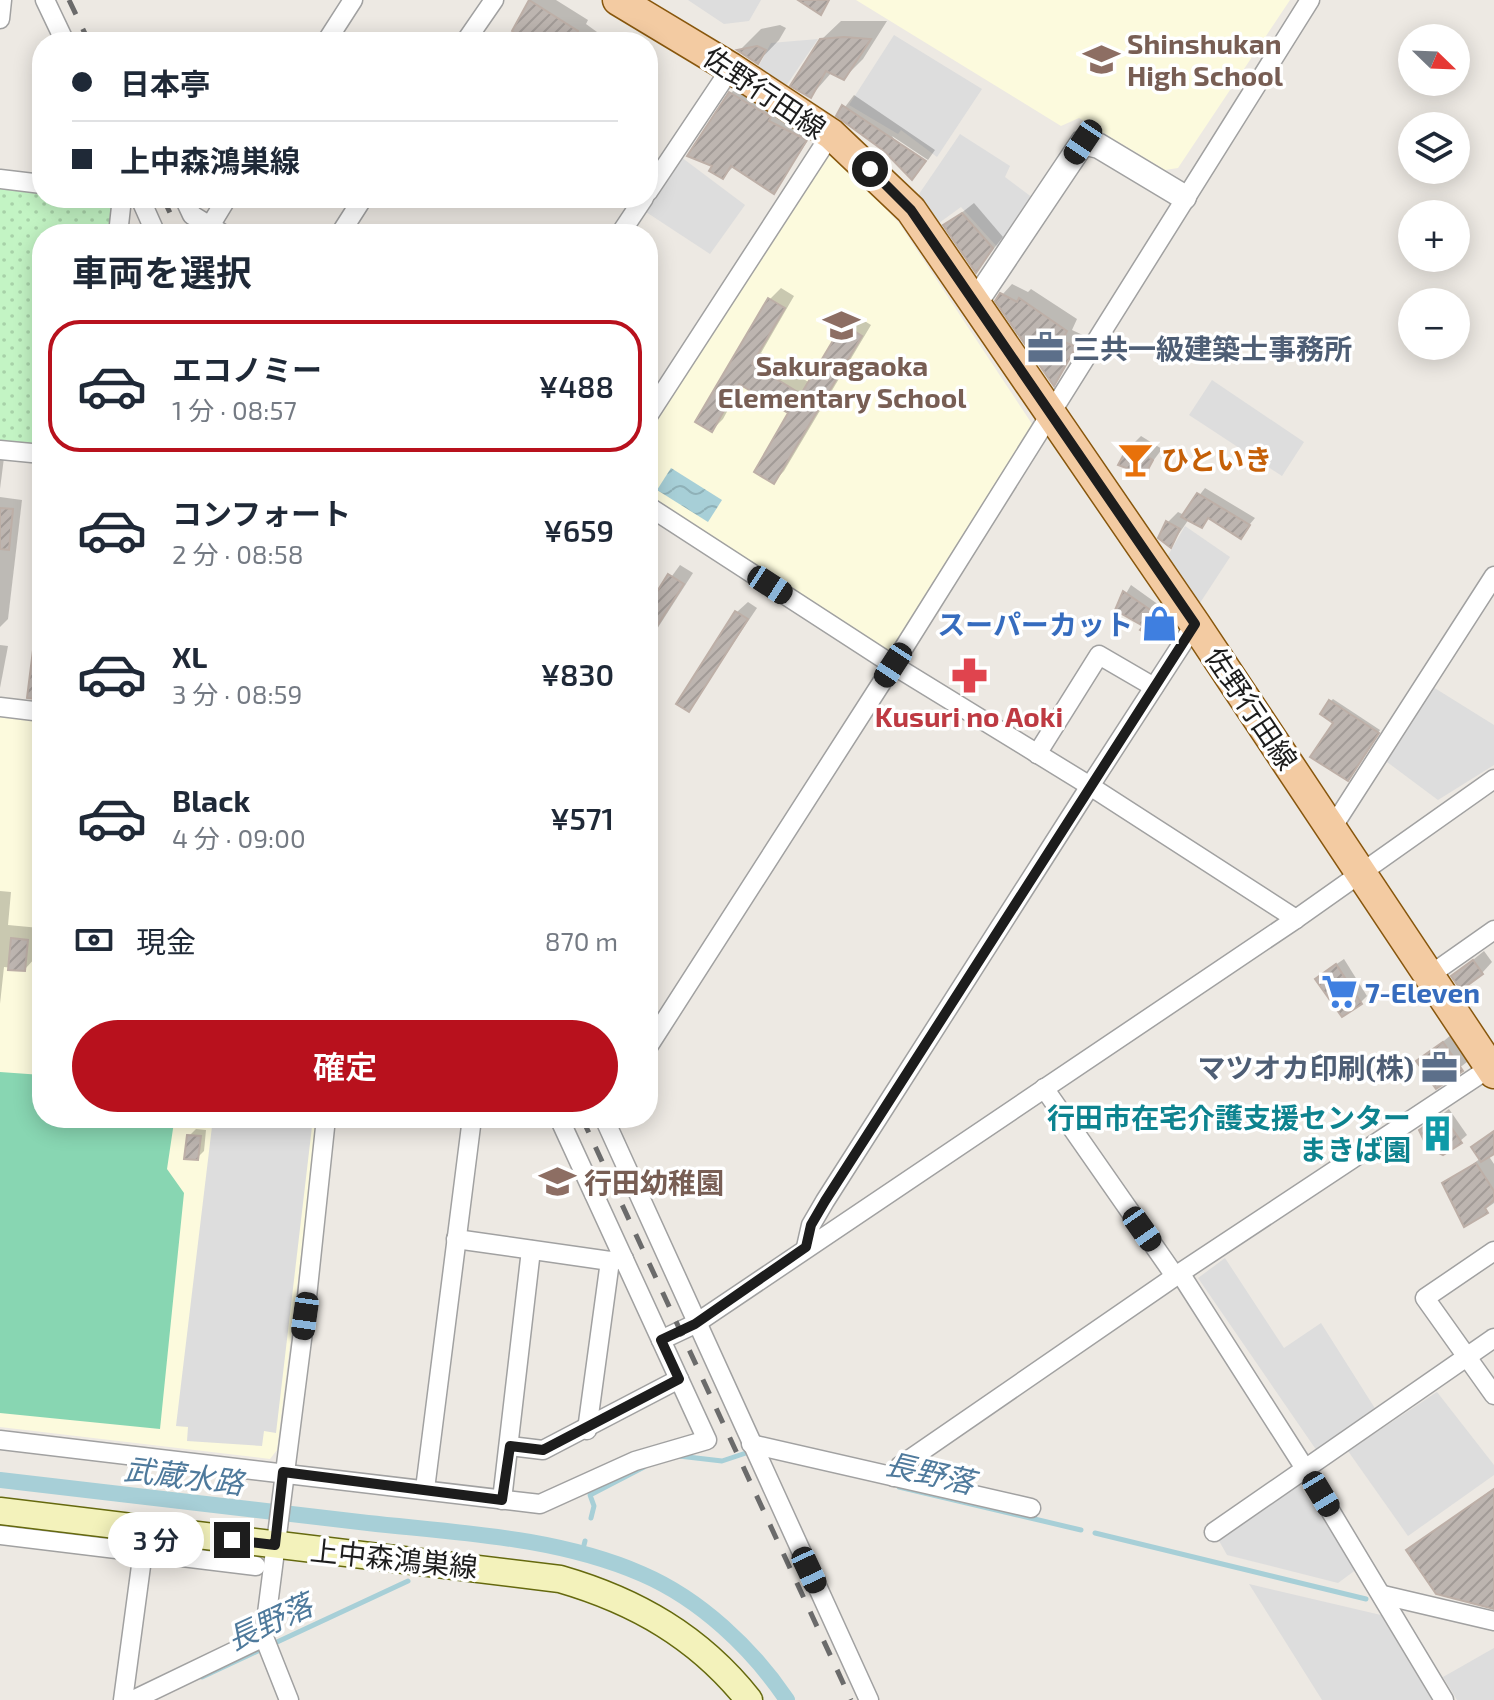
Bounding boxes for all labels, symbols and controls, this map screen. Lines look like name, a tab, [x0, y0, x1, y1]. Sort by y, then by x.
north arrow	[1398, 24, 1470, 96]
map controls	[1398, 24, 1470, 360]
place label: Shinshukan High School	[1127, 26, 1284, 92]
street label: 佐野行田線	[697, 39, 833, 145]
school or university icon: Shinshukan High School	[1082, 40, 1120, 78]
text: 日本亭	[120, 65, 210, 101]
button: layers	[1398, 112, 1470, 184]
car	[1060, 115, 1106, 169]
text: 上中森鴻巣線	[120, 142, 300, 178]
route start	[852, 151, 888, 187]
button: +	[1398, 200, 1470, 272]
text: 車両を選択	[72, 250, 252, 293]
button: −	[1398, 288, 1470, 360]
school or university icon: Sakuragaoka Elementary School	[823, 306, 861, 344]
office icon: 三共一級建築士事務所	[1027, 329, 1065, 367]
place label: 三共一級建築士事務所	[1072, 331, 1352, 365]
place label: Sakuragaoka Elementary School	[718, 348, 967, 414]
icon: car	[76, 350, 148, 422]
text: エコノミー	[172, 351, 322, 387]
text: ¥488	[539, 368, 614, 404]
text: 1 分 · 08:57	[172, 394, 297, 425]
bar icon: ひといき	[1116, 440, 1154, 478]
place label: ひといき	[1161, 442, 1272, 476]
icon: car	[76, 494, 148, 566]
text: コンフォート	[172, 495, 351, 531]
text: ¥659	[543, 512, 614, 548]
text: 2 分 · 08:58	[172, 538, 303, 569]
car	[743, 562, 797, 608]
shop icon: スーパーカット	[1140, 605, 1178, 643]
place label: スーパーカット	[937, 607, 1133, 641]
icon: car	[76, 638, 148, 710]
text: XL	[172, 638, 207, 674]
car	[870, 638, 916, 692]
street label: 佐野行田線	[1199, 640, 1305, 776]
text: ¥830	[541, 656, 614, 692]
pharmacy icon: Kusuri no Aoki	[950, 657, 988, 695]
text: 3 分 · 08:59	[172, 678, 302, 709]
place label: Kusuri no Aoki	[875, 699, 1063, 733]
icon: car	[76, 782, 148, 854]
text: Black	[172, 782, 250, 818]
text: ¥571	[550, 800, 614, 836]
text: 4 分 · 09:00	[172, 822, 306, 853]
icon: cash	[72, 918, 116, 962]
text: 現金	[136, 923, 196, 959]
text: 870 m	[545, 925, 618, 956]
supermarket icon: 7-Eleven	[1320, 973, 1358, 1011]
place label: 7-Eleven	[1365, 975, 1480, 1009]
button: 確定	[72, 1020, 618, 1112]
office icon: マツオカ印刷(株)	[1421, 1048, 1459, 1086]
place label: マツオカ印刷(株)	[1198, 1050, 1414, 1084]
place label: 行田市在宅介護支援センター まきば園	[1047, 1100, 1411, 1166]
building icon: 行田市在宅介護支援センター まきば園	[1418, 1114, 1456, 1152]
school or university icon: 行田幼稚園	[539, 1163, 577, 1201]
place label: 行田幼稚園	[584, 1165, 724, 1199]
car	[1118, 1202, 1166, 1256]
car	[290, 1291, 320, 1341]
water label: 長野落	[882, 1444, 982, 1501]
water label: 武蔵水路	[122, 1450, 249, 1501]
car	[1298, 1467, 1344, 1521]
callout: 3 分	[108, 1512, 204, 1568]
route end	[214, 1522, 250, 1558]
text: 3 分	[133, 1524, 179, 1555]
street label: 上中森鴻巣線	[309, 1532, 479, 1584]
car	[788, 1543, 830, 1597]
water label: 長野落	[221, 1584, 321, 1656]

